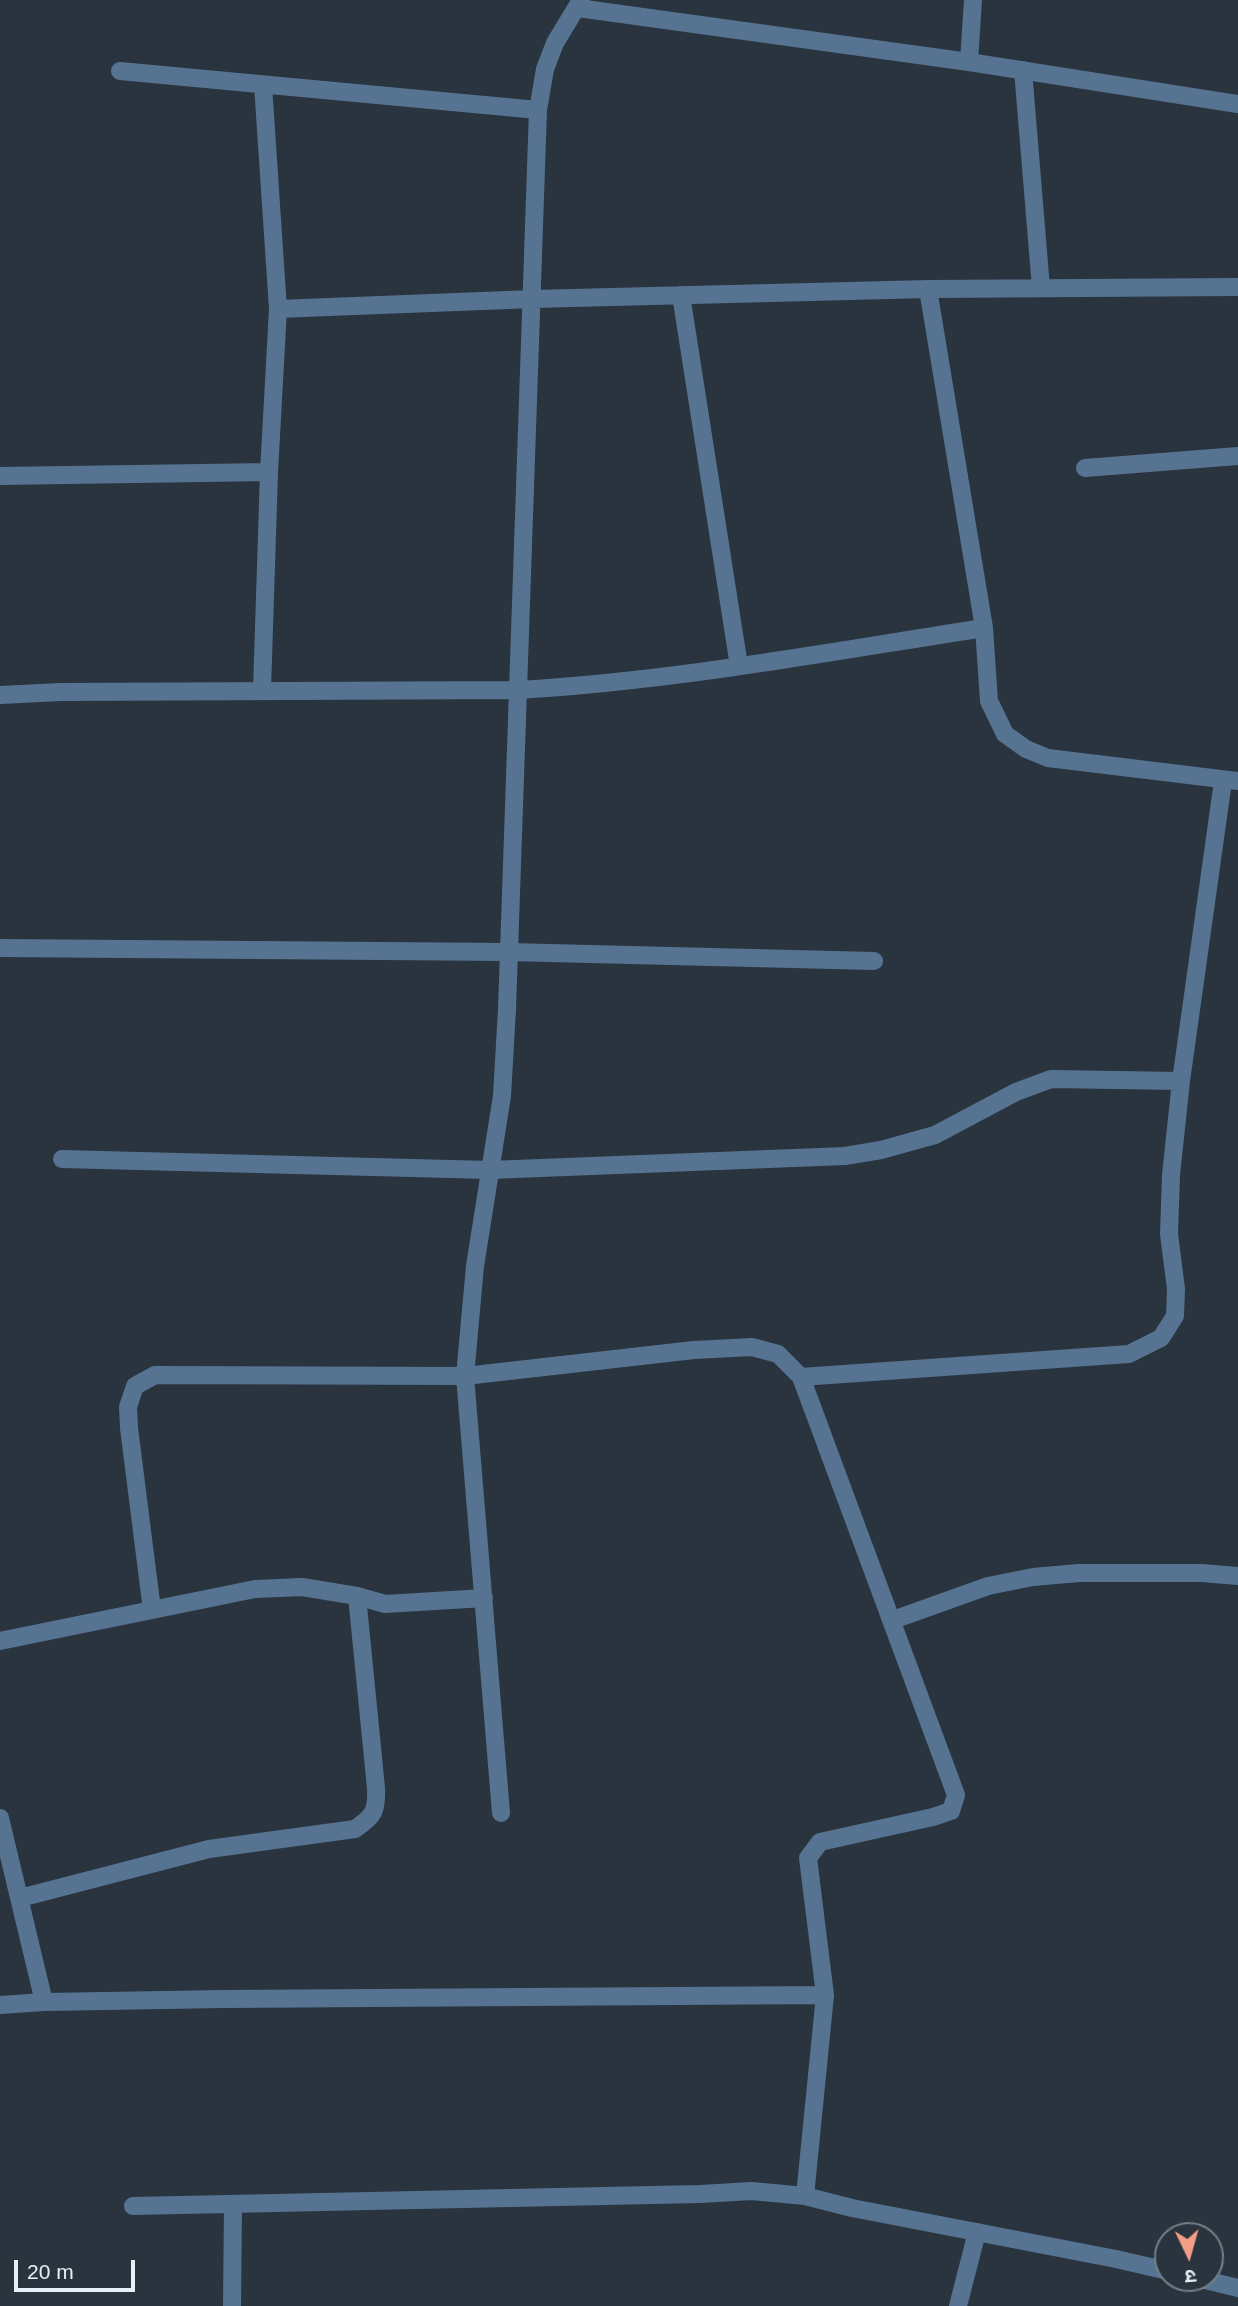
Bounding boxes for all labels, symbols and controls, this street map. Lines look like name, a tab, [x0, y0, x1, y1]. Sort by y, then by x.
north arrow	[1154, 2222, 1224, 2292]
scale bar	[18, 2246, 138, 2290]
text: 20 m	[27, 2260, 74, 2283]
text: उ	[1184, 2265, 1197, 2287]

